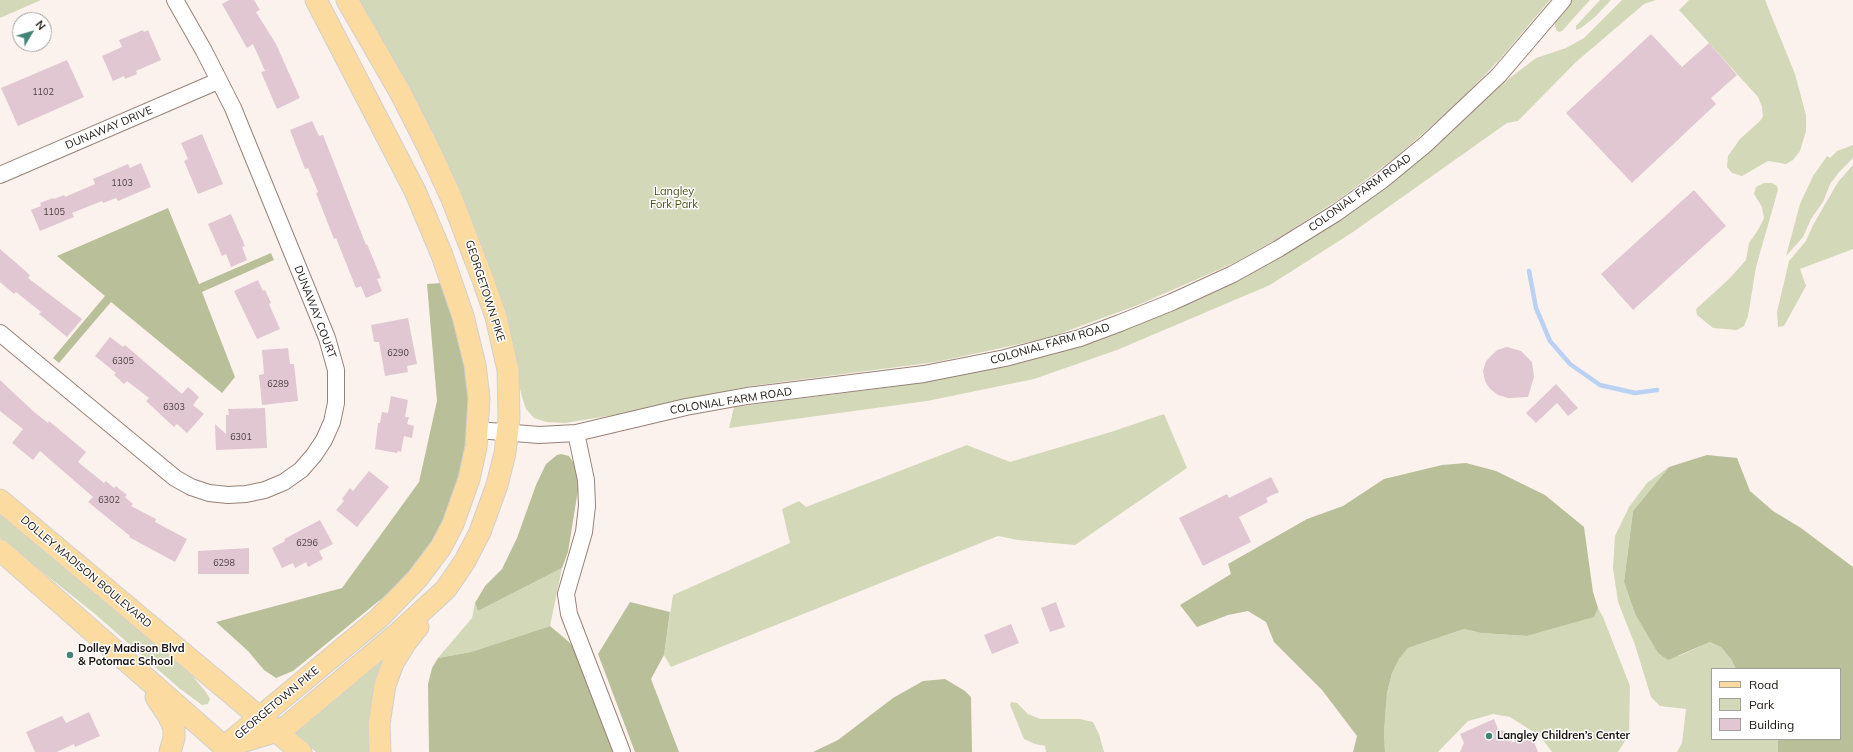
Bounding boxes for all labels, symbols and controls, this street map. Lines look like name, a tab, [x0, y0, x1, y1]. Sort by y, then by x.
north arrow	[12, 12, 52, 52]
text: N	[33, 18, 49, 33]
house number: 1102	[32, 87, 54, 97]
street label: DUNAWAY DRIVE	[63, 104, 155, 152]
street label: COLONIAL FARM ROAD	[1306, 151, 1414, 235]
house number: 1103	[111, 178, 133, 188]
park label: Langley Fork Park	[650, 185, 698, 211]
house number: 1105	[43, 207, 65, 217]
street label: GEORGETOWN PIKE	[462, 238, 508, 344]
street label: DUNAWAY COURT	[291, 264, 339, 360]
street label: COLONIAL FARM ROAD	[989, 321, 1111, 367]
house number: 6290	[387, 348, 409, 358]
house number: 6305	[112, 356, 134, 366]
house number: 6289	[267, 379, 289, 389]
street label: COLONIAL FARM ROAD	[669, 385, 793, 417]
house number: 6303	[163, 402, 185, 412]
house number: 6301	[230, 432, 252, 442]
house number: 6302	[98, 495, 120, 505]
street label: DOLLEY MADISON BOULEVARD	[18, 513, 154, 631]
house number: 6296	[296, 538, 318, 548]
house number: 6298	[213, 558, 235, 568]
place label: Dolley Madison Blvd & Potomac School	[78, 642, 184, 668]
marker: Dolley Madison Blvd & Potomac School	[65, 650, 75, 660]
street label: GEORGETOWN PIKE	[232, 664, 322, 742]
legend	[1711, 668, 1841, 740]
text: Road	[1749, 677, 1778, 692]
text: Park	[1749, 697, 1774, 712]
text: Building	[1749, 717, 1794, 732]
place label: Langley Children’s Center	[1497, 729, 1630, 743]
marker: Langley Children’s Center	[1484, 731, 1494, 741]

